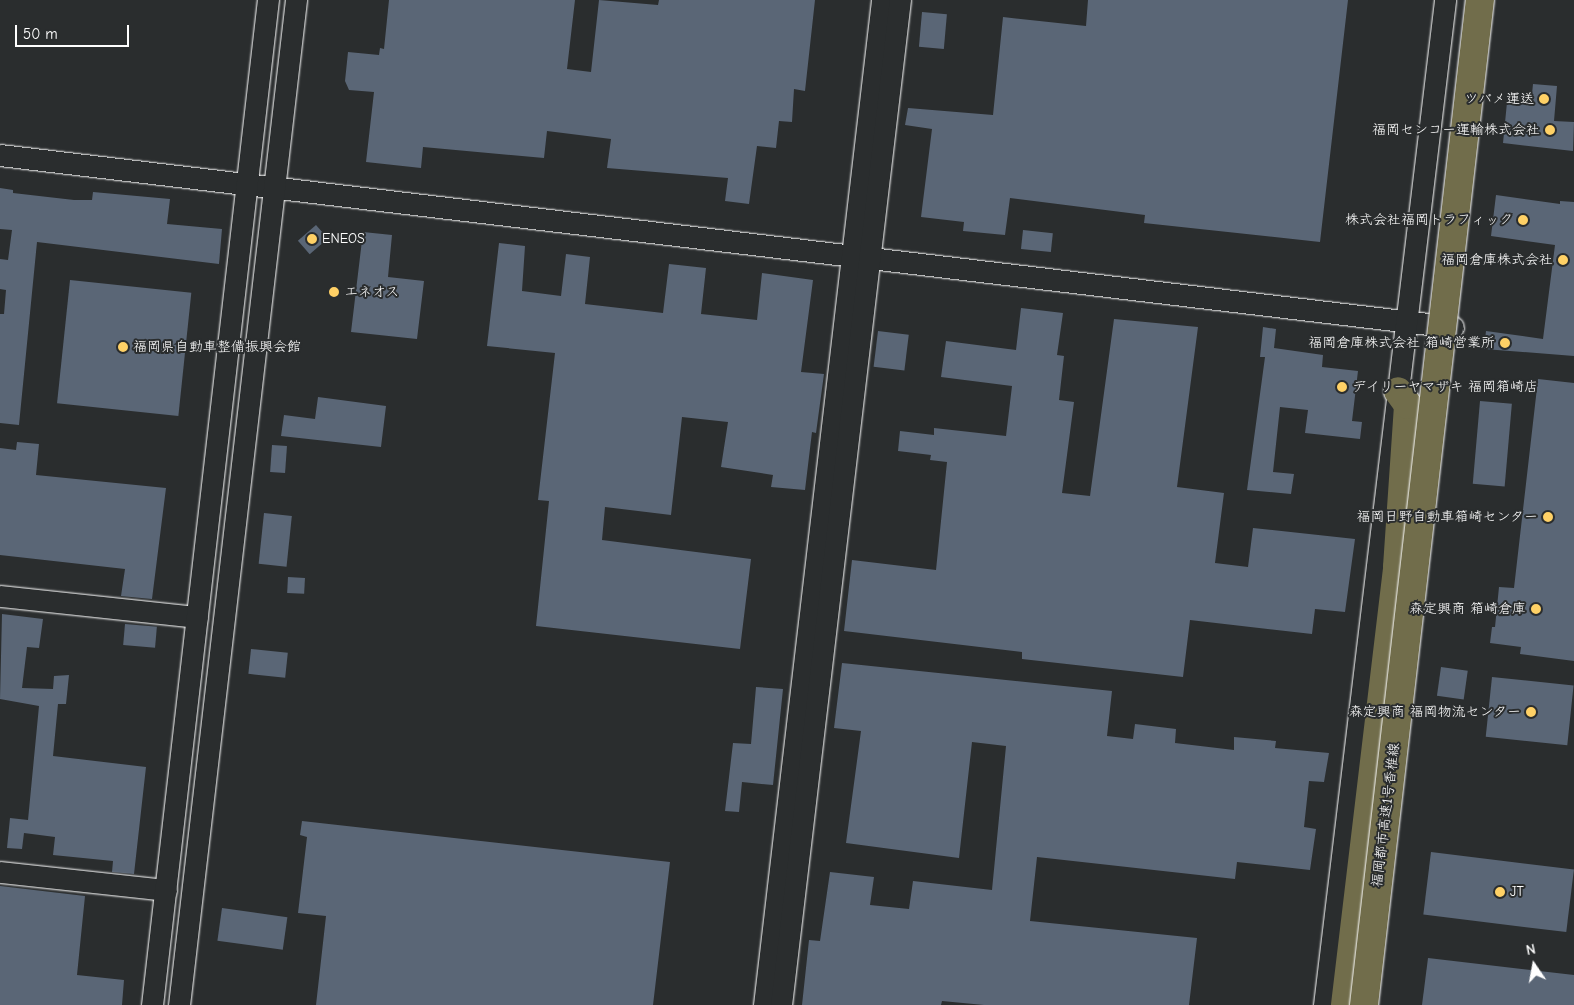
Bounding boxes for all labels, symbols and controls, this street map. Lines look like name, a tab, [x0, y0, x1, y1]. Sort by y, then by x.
scale bar	[18, 15, 131, 47]
text: 50 m	[23, 25, 58, 43]
place label: ツバメ運送	[1464, 91, 1534, 107]
marker: ツバメ運送	[1538, 93, 1550, 105]
place label: 福岡センコー運輸株式会社	[1372, 122, 1540, 138]
marker: 福岡センコー運輸株式会社	[1544, 124, 1556, 136]
place label: 株式会社福岡トラフィック	[1345, 212, 1513, 228]
marker: 株式会社福岡トラフィック	[1517, 214, 1529, 226]
place label: ENEOS	[322, 231, 365, 247]
marker: ENEOS	[306, 233, 318, 245]
place label: 福岡倉庫株式会社	[1441, 252, 1553, 268]
marker: 福岡倉庫株式会社	[1557, 254, 1569, 266]
place label: エネオス	[344, 284, 400, 300]
marker: エネオス	[328, 286, 340, 298]
place label: 福岡倉庫株式会社 箱崎営業所	[1308, 335, 1495, 351]
marker: 福岡倉庫株式会社 箱崎営業所	[1499, 337, 1511, 349]
place label: 福岡県自動車整備振興会館	[133, 339, 301, 355]
marker: 福岡県自動車整備振興会館	[117, 341, 129, 353]
place label: デイリーヤマザキ 福岡箱崎店	[1352, 379, 1539, 395]
marker: デイリーヤマザキ 福岡箱崎店	[1336, 381, 1348, 393]
place label: 福岡日野自動車箱崎センター	[1356, 509, 1538, 525]
marker: 福岡日野自動車箱崎センター	[1542, 511, 1554, 523]
place label: 森定興商 箱崎倉庫	[1409, 601, 1526, 617]
marker: 森定興商 箱崎倉庫	[1530, 603, 1542, 615]
place label: 森定興商 福岡物流センター	[1348, 704, 1521, 720]
marker: 森定興商 福岡物流センター	[1525, 706, 1537, 718]
street label: 福岡都市高速1号香椎線	[1369, 742, 1403, 888]
place label: JT	[1510, 884, 1524, 900]
marker: JT	[1494, 886, 1506, 898]
north arrow	[1509, 940, 1559, 990]
text: N	[1525, 941, 1537, 959]

